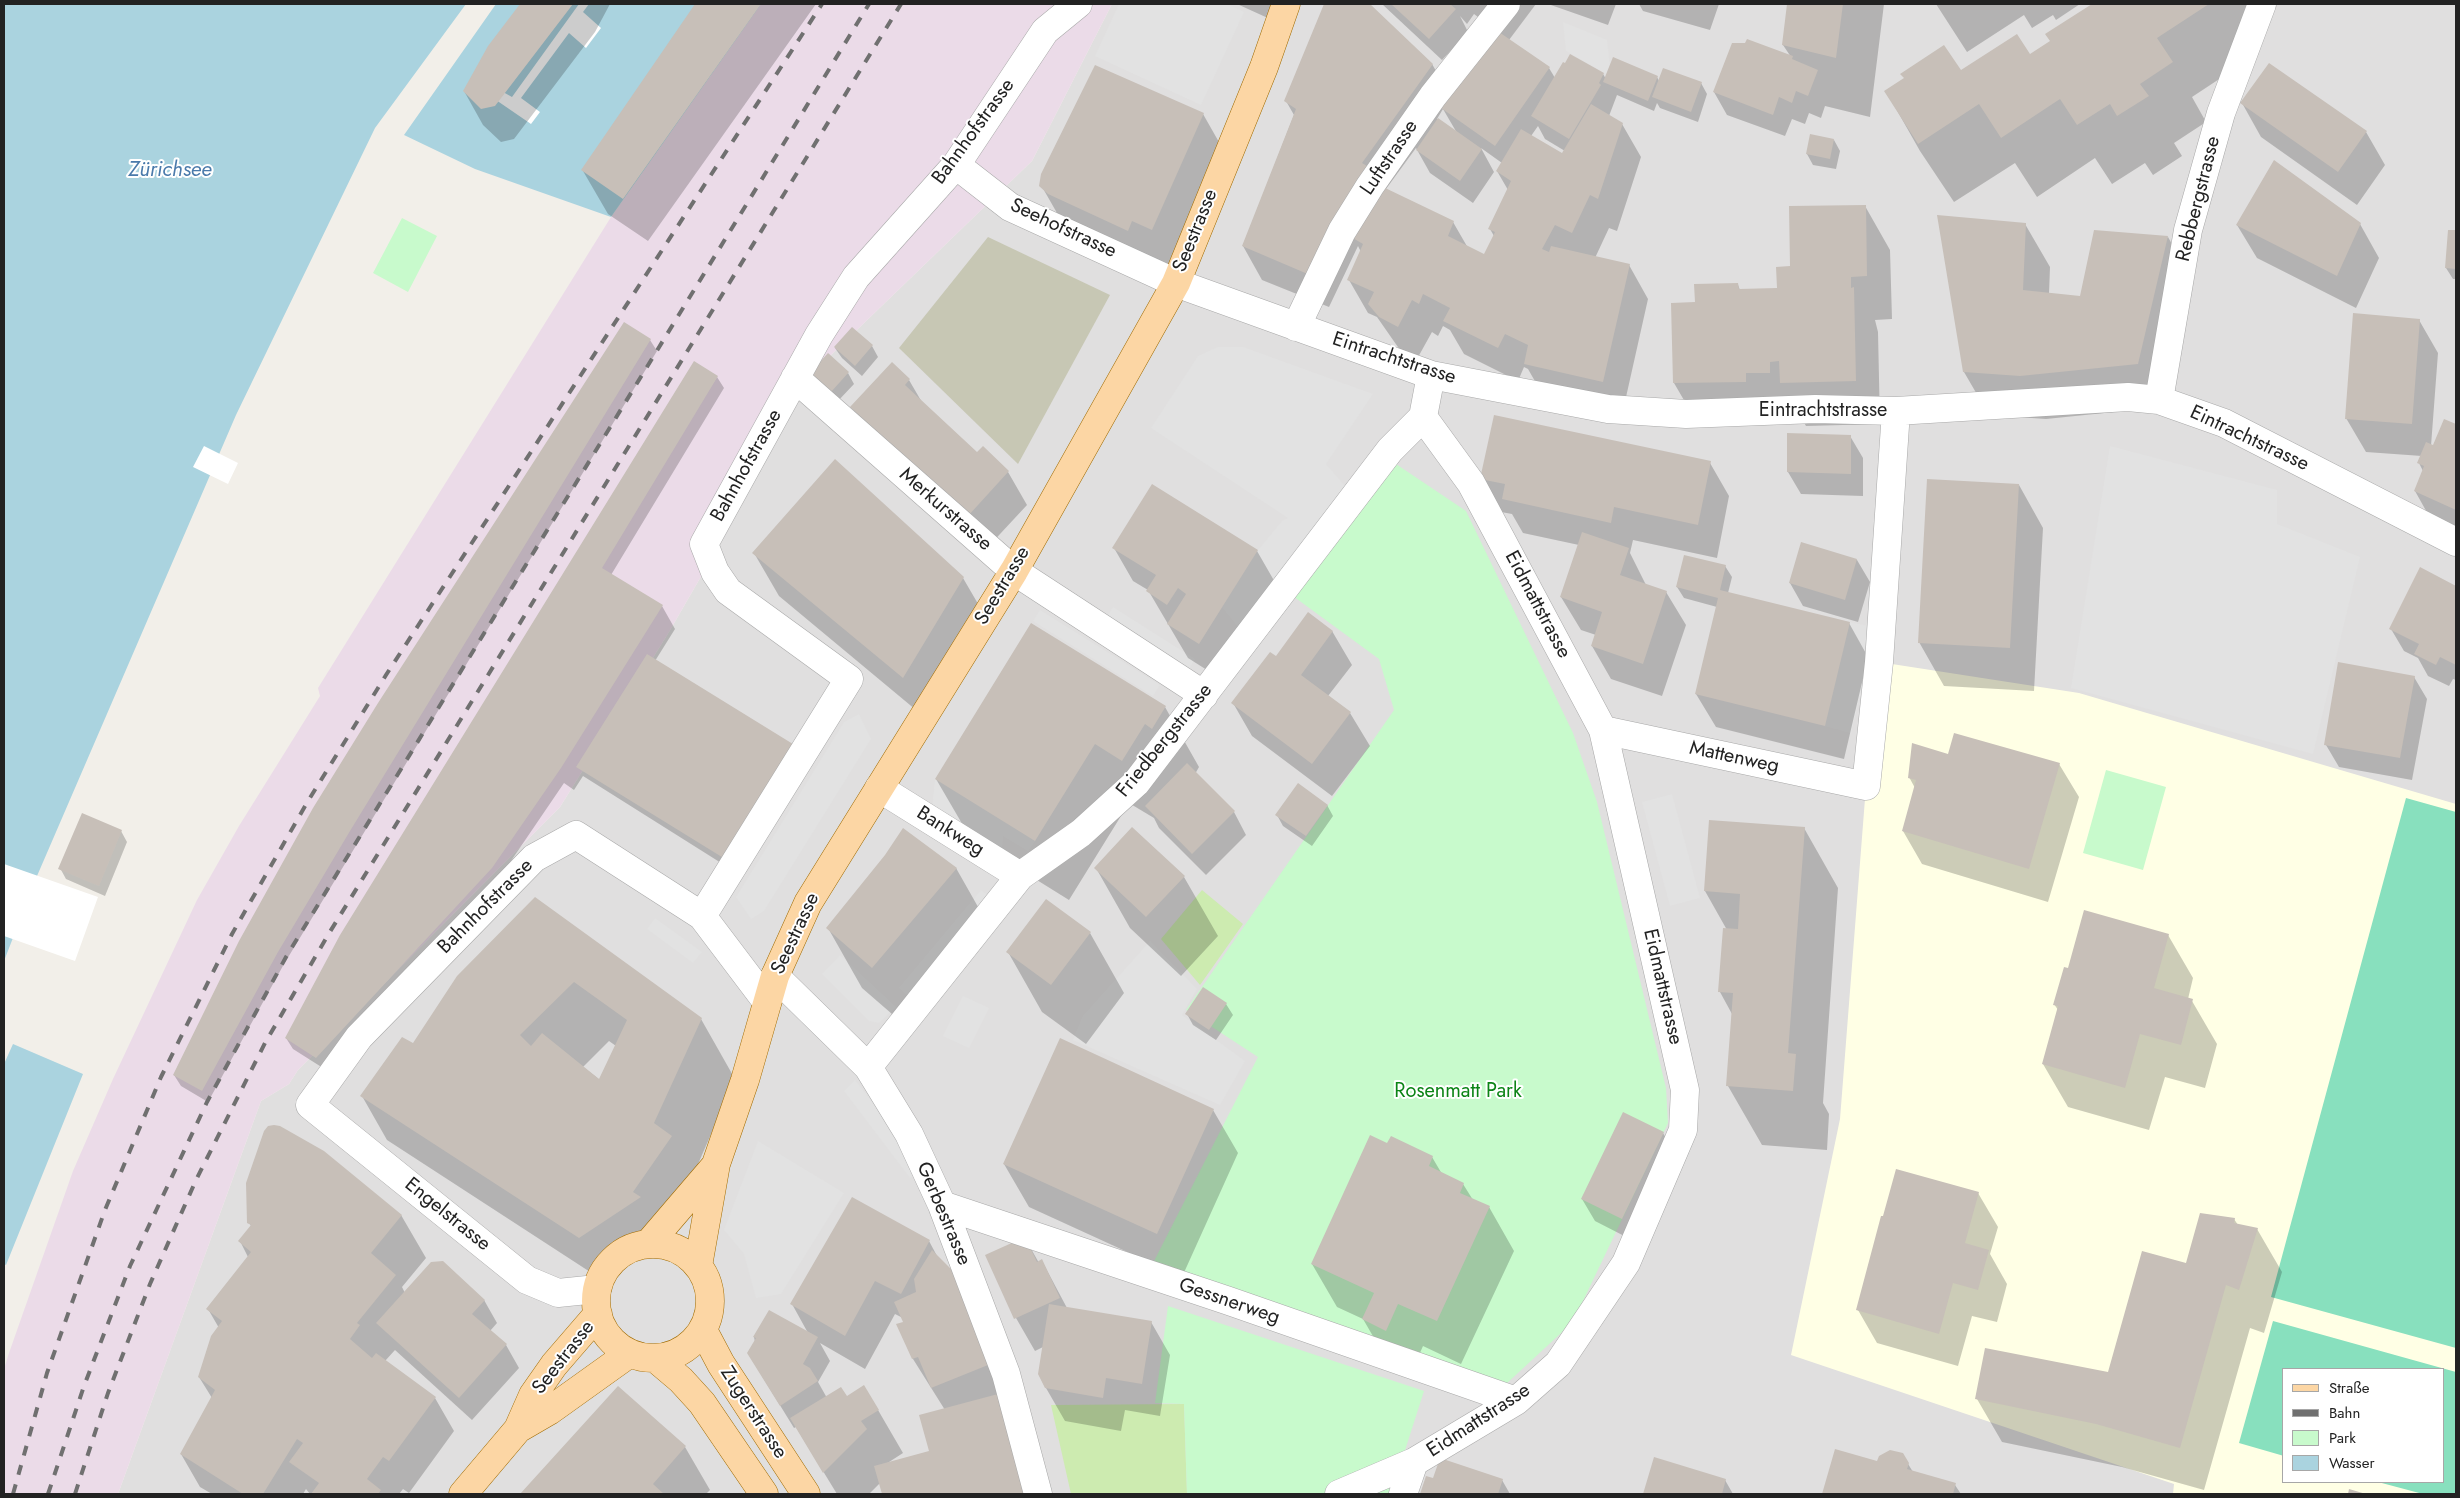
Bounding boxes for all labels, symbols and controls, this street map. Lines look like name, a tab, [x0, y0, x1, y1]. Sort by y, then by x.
street label: Bahnhofstrasse	[928, 75, 1020, 189]
street label: Luftstrasse	[1356, 116, 1424, 200]
street label: Rebbergstrasse	[2172, 134, 2226, 264]
water label: Zürichsee	[128, 158, 212, 184]
street label: Seestrasse	[1169, 186, 1223, 276]
street label: Seehofstrasse	[1006, 194, 1120, 264]
street label: Eintrachtstrasse	[1329, 328, 1459, 390]
street label: Eintrachtstrasse	[1759, 399, 1887, 423]
street label: Eintrachtstrasse	[2186, 401, 2312, 477]
street label: Bahnhofstrasse	[706, 406, 788, 526]
street label: Merkurstrasse	[894, 463, 996, 557]
street label: Seestrasse	[970, 542, 1036, 630]
street label: Eidmattstrasse	[1499, 547, 1575, 663]
street label: Friedbergstrasse	[1112, 680, 1218, 802]
street label: Mattenweg	[1687, 737, 1781, 779]
street label: Bankweg	[912, 802, 988, 862]
street label: Bahnhofstrasse	[433, 854, 539, 960]
street label: Seestrasse	[767, 889, 825, 979]
street label: Eidmattstrasse	[1637, 927, 1687, 1047]
park label: Rosenmatt Park	[1394, 1080, 1522, 1104]
street label: Gerbestrasse	[910, 1159, 976, 1269]
street label: Engelstrasse	[399, 1173, 495, 1257]
street label: Gessnerweg	[1175, 1274, 1283, 1330]
street label: Seestrasse	[528, 1316, 600, 1400]
street label: Zugerstrasse	[714, 1362, 792, 1464]
legend	[2282, 1368, 2445, 1483]
text: Straße	[2329, 1377, 2369, 1399]
street label: Eidmattstrasse	[1423, 1379, 1535, 1463]
text: Bahn	[2329, 1402, 2360, 1424]
text: Park	[2329, 1427, 2356, 1449]
text: Wasser	[2329, 1452, 2375, 1474]

